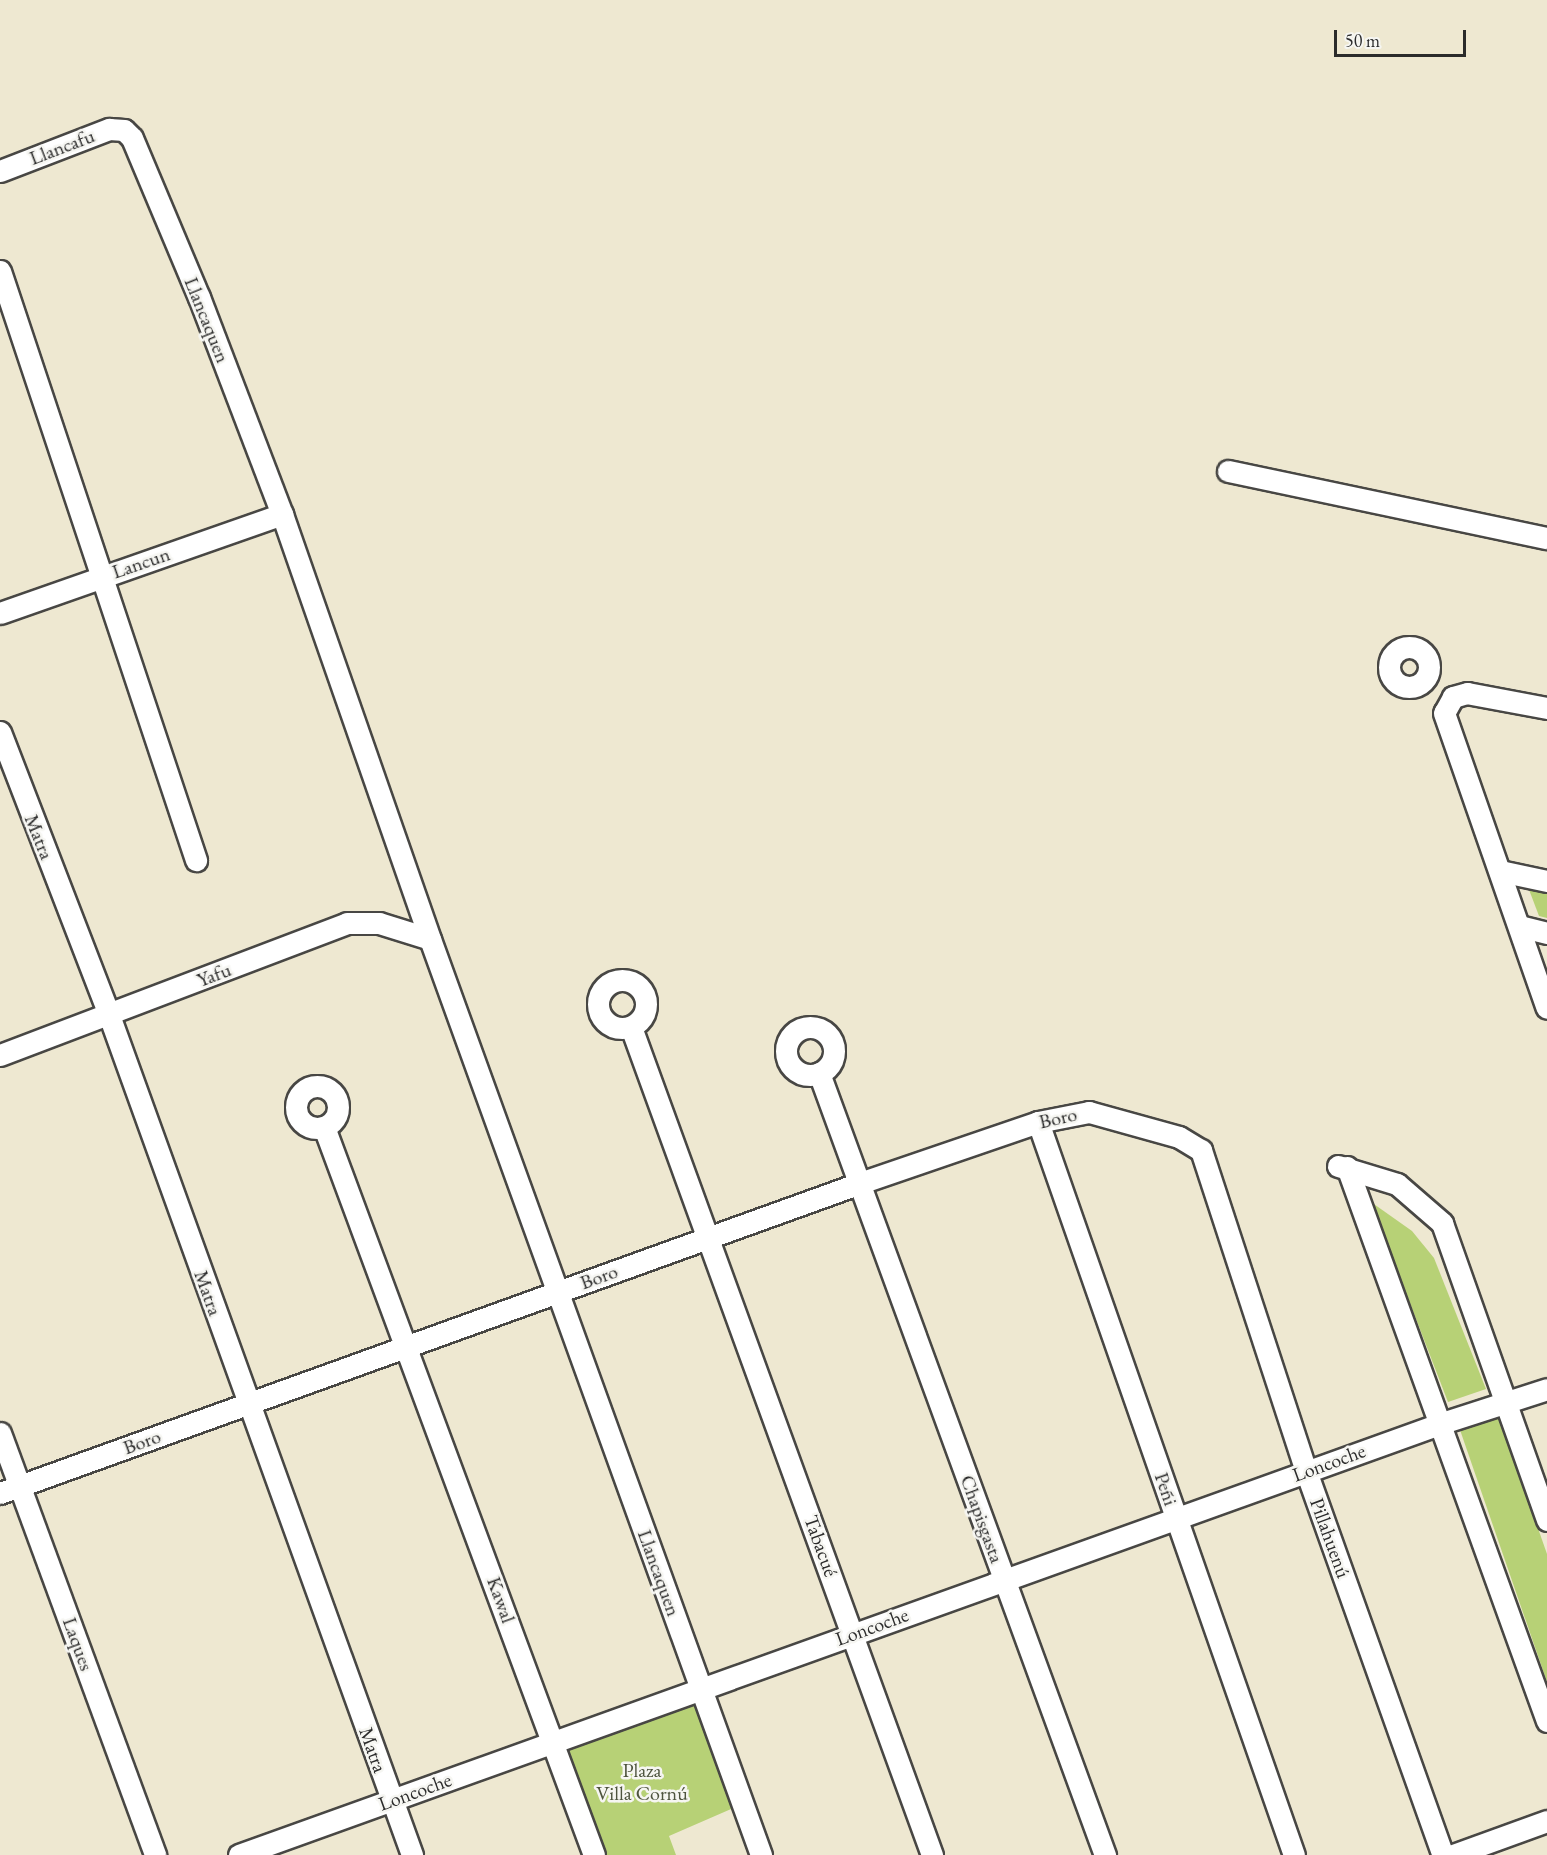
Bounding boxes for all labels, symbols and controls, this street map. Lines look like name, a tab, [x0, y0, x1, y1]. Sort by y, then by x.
scale bar	[1337, 18, 1469, 56]
text: 50 m	[1345, 29, 1380, 52]
street label: Llancafu	[26, 124, 98, 170]
street label: Llancaquen	[179, 274, 235, 366]
street label: Lancun	[109, 542, 173, 584]
street label: Matra	[19, 811, 59, 863]
street label: Yafu	[194, 958, 234, 992]
street label: Boro	[1037, 1102, 1079, 1134]
street label: Boro	[577, 1259, 621, 1295]
street label: Matra	[189, 1267, 227, 1319]
street label: Boro	[120, 1424, 164, 1460]
street label: Loncoche	[1289, 1439, 1369, 1487]
street label: Peñi	[1149, 1469, 1183, 1509]
street label: Chapisgasta	[955, 1472, 1009, 1566]
street label: Pillahuenú	[1304, 1495, 1356, 1581]
street label: Tabacué	[799, 1512, 843, 1580]
street label: Llancaquen	[632, 1527, 686, 1619]
street label: Kawal	[482, 1574, 520, 1626]
street label: Loncoche	[832, 1603, 912, 1651]
street label: Laques	[57, 1614, 99, 1674]
street label: Matra	[354, 1724, 392, 1776]
park label: Plaza Villa Cornú	[596, 1758, 688, 1805]
street label: Loncoche	[375, 1768, 455, 1816]

